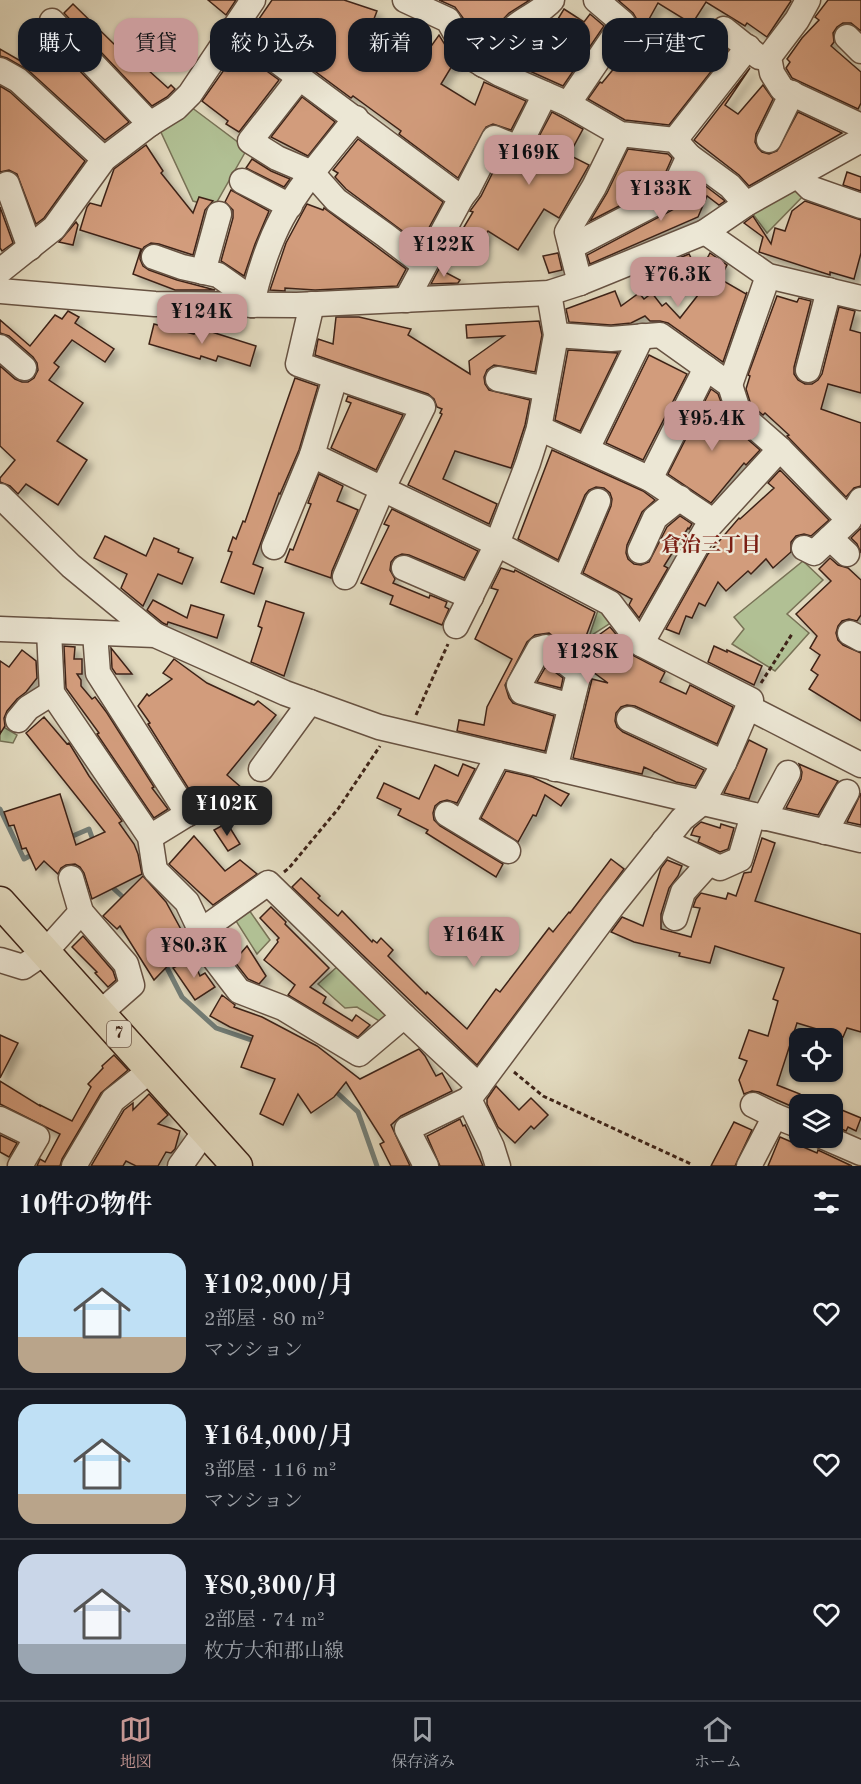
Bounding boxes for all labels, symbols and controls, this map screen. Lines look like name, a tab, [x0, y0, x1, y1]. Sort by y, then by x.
chip: 購入	[18, 18, 102, 72]
chip: 賃貸	[114, 18, 198, 72]
chip: 絞り込み	[210, 18, 336, 72]
chip: 新着	[348, 18, 432, 72]
chip: マンション	[444, 18, 590, 72]
chip: 一戸建て	[602, 18, 728, 72]
pin: ¥169K	[487, 135, 571, 186]
text: ¥169K	[498, 144, 560, 164]
pin: ¥133K	[619, 171, 703, 222]
text: ¥133K	[630, 180, 692, 200]
pin: ¥122K	[402, 227, 486, 278]
text: ¥122K	[413, 236, 475, 256]
pin: ¥76.3K	[629, 257, 727, 308]
text: ¥76.3K	[644, 266, 712, 286]
pin: ¥124K	[160, 294, 244, 345]
text: ¥124K	[171, 303, 233, 323]
pin: ¥95.4K	[663, 401, 761, 452]
text: ¥95.4K	[678, 410, 746, 430]
district label: 倉治三丁目	[661, 533, 761, 556]
pin: ¥128K	[546, 634, 630, 685]
text: ¥128K	[557, 643, 619, 663]
pin: ¥102K	[185, 786, 269, 837]
text: ¥102K	[196, 795, 258, 815]
pin: ¥164K	[432, 917, 516, 968]
text: ¥164K	[443, 926, 505, 946]
pin: ¥80.3K	[145, 928, 243, 979]
text: ¥80.3K	[160, 937, 228, 957]
road number: 7	[107, 1021, 131, 1047]
map controls	[789, 1028, 843, 1148]
button: locate	[789, 1028, 843, 1082]
button: layers	[789, 1094, 843, 1148]
icon: filters	[810, 1186, 843, 1219]
text: 10件の物件	[18, 1193, 152, 1219]
text: ¥102,000/月	[204, 1273, 355, 1299]
icon: home	[66, 1277, 138, 1349]
icon: heart	[810, 1297, 843, 1330]
text: 2部屋 · 80 m²	[204, 1310, 325, 1330]
text: マンション	[204, 1341, 303, 1361]
text: ¥164,000/月	[204, 1424, 355, 1450]
icon: home	[66, 1428, 138, 1500]
icon: heart	[810, 1448, 843, 1481]
text: 3部屋 · 116 m²	[204, 1461, 336, 1481]
text: マンション	[204, 1492, 303, 1512]
text: ¥80,300/月	[204, 1574, 339, 1600]
icon: home	[66, 1578, 138, 1650]
icon: heart	[810, 1598, 843, 1631]
text: 2部屋 · 74 m²	[204, 1611, 325, 1631]
text: 枚方大和郡山線	[204, 1642, 344, 1662]
tab: 地図	[119, 1713, 152, 1773]
tab: 保存済み	[391, 1713, 455, 1773]
tab: ホーム	[694, 1713, 742, 1773]

